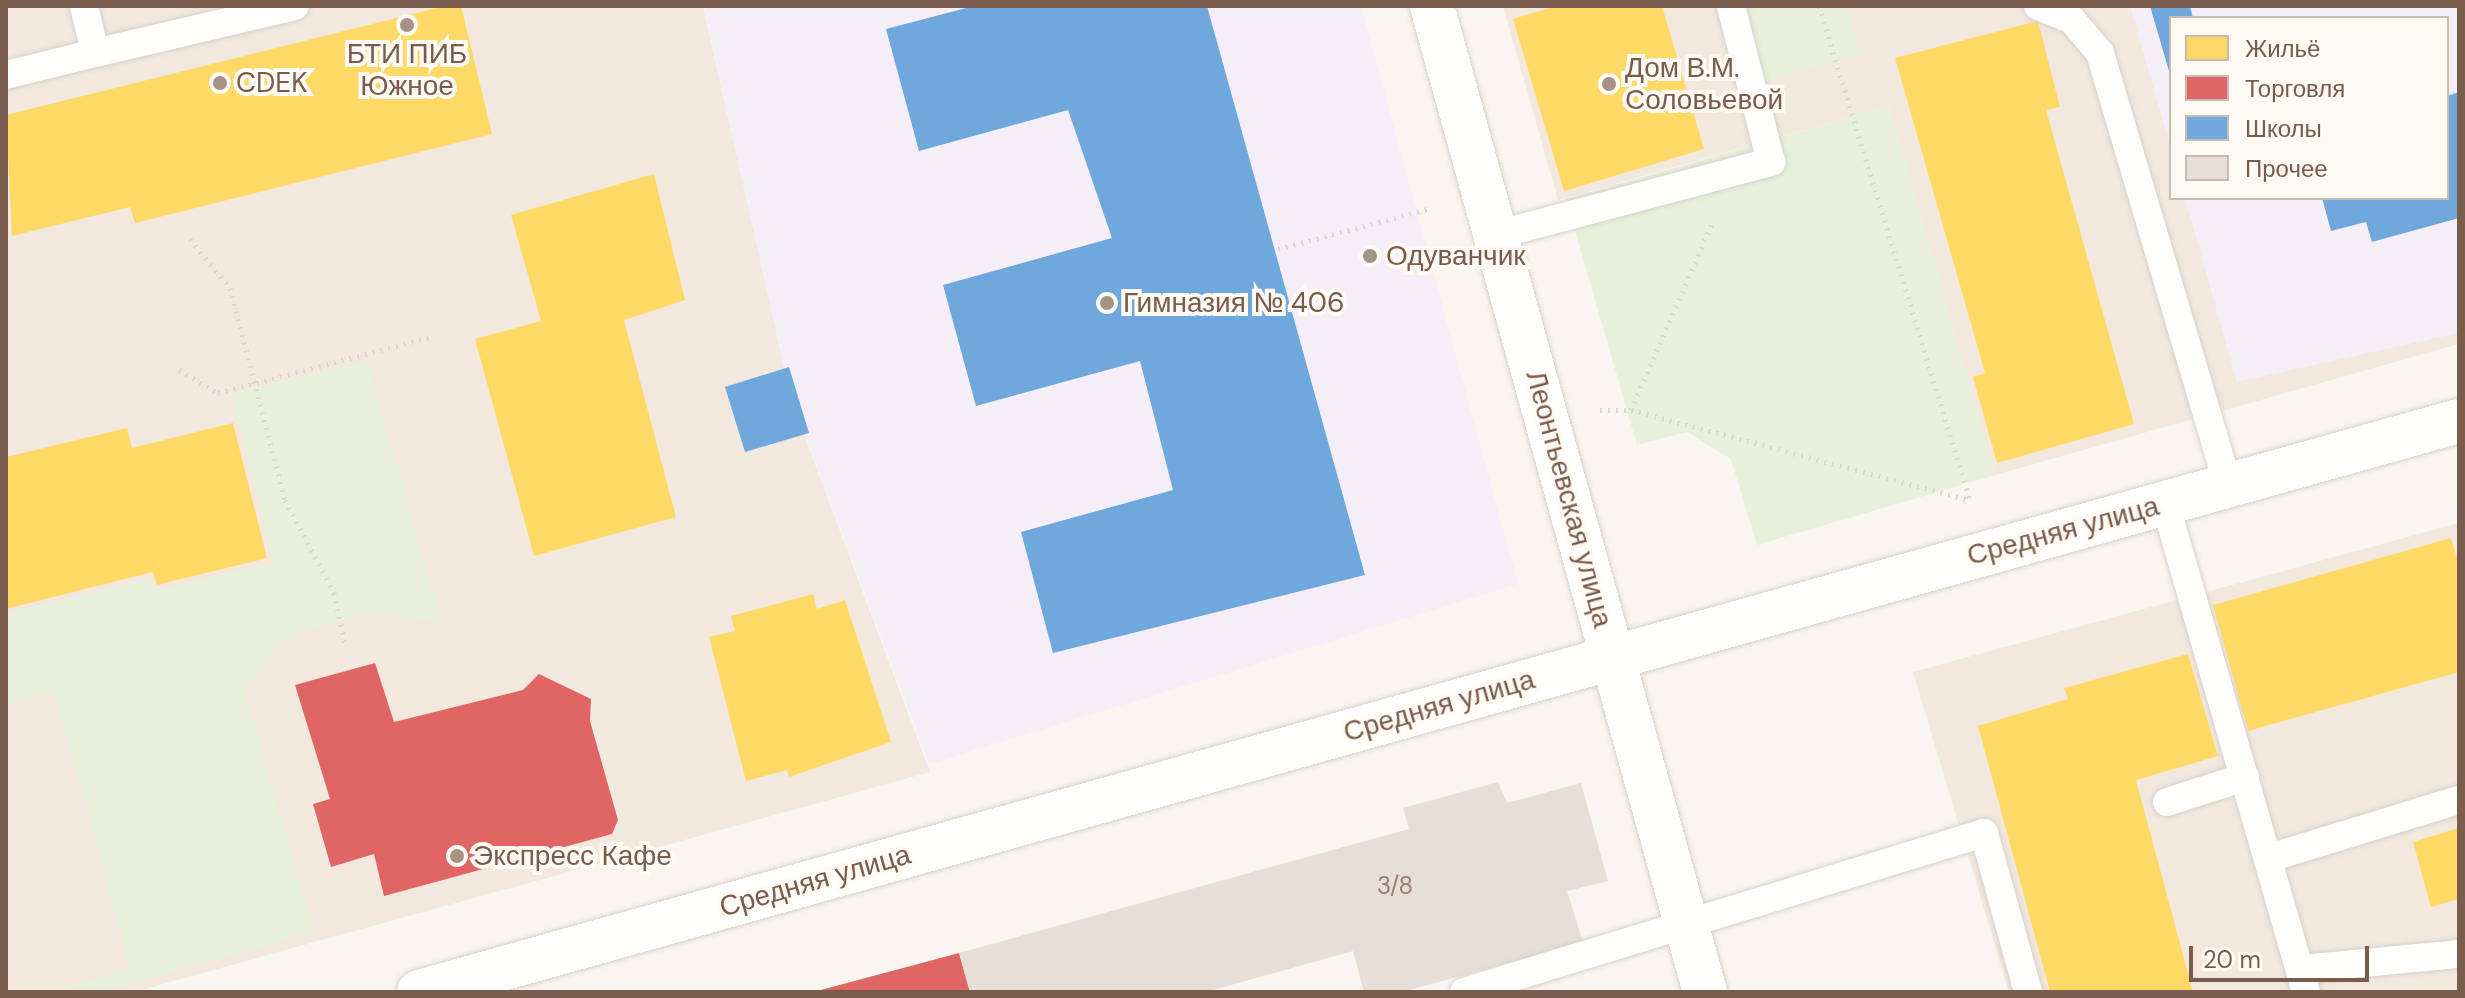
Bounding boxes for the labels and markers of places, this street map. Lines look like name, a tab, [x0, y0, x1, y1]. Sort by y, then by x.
marker: БТИ ПИБ Южное	[398, 16, 416, 34]
place label: БТИ ПИБ Южное	[347, 37, 467, 103]
place label: Дом В.М. Соловьевой	[1625, 51, 1783, 117]
place label: CDEK	[236, 66, 308, 100]
marker: CDEK	[211, 74, 229, 92]
marker: Дом В.М. Соловьевой	[1600, 75, 1618, 93]
place label: Одуванчик	[1386, 239, 1526, 273]
marker: Одуванчик	[1361, 247, 1379, 265]
place label: Гимназия № 406	[1123, 286, 1345, 320]
marker: Гимназия № 406	[1098, 294, 1116, 312]
place label: Экспресс Кафе	[473, 839, 672, 873]
marker: Экспресс Кафе	[448, 847, 466, 865]

